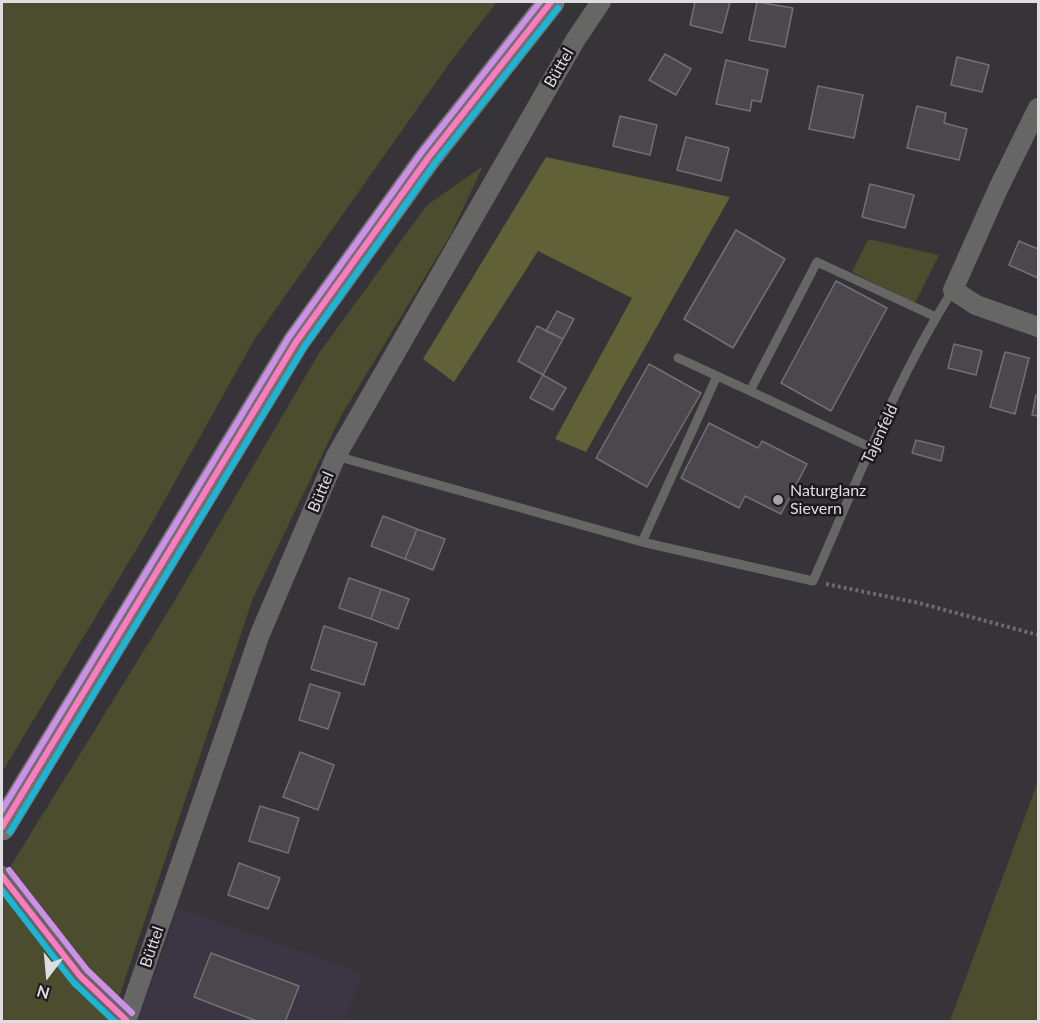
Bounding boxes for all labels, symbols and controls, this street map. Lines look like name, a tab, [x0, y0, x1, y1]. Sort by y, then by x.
street label: Büttel	[540, 45, 578, 91]
street label: Tajenfeld	[858, 401, 902, 467]
street label: Büttel	[304, 469, 338, 515]
place label: Naturglanz Sievern	[790, 481, 866, 519]
marker: Naturglanz Sievern	[771, 493, 785, 507]
street label: Büttel	[136, 924, 168, 970]
north arrow	[18, 945, 78, 1005]
text: N	[34, 982, 51, 1004]

